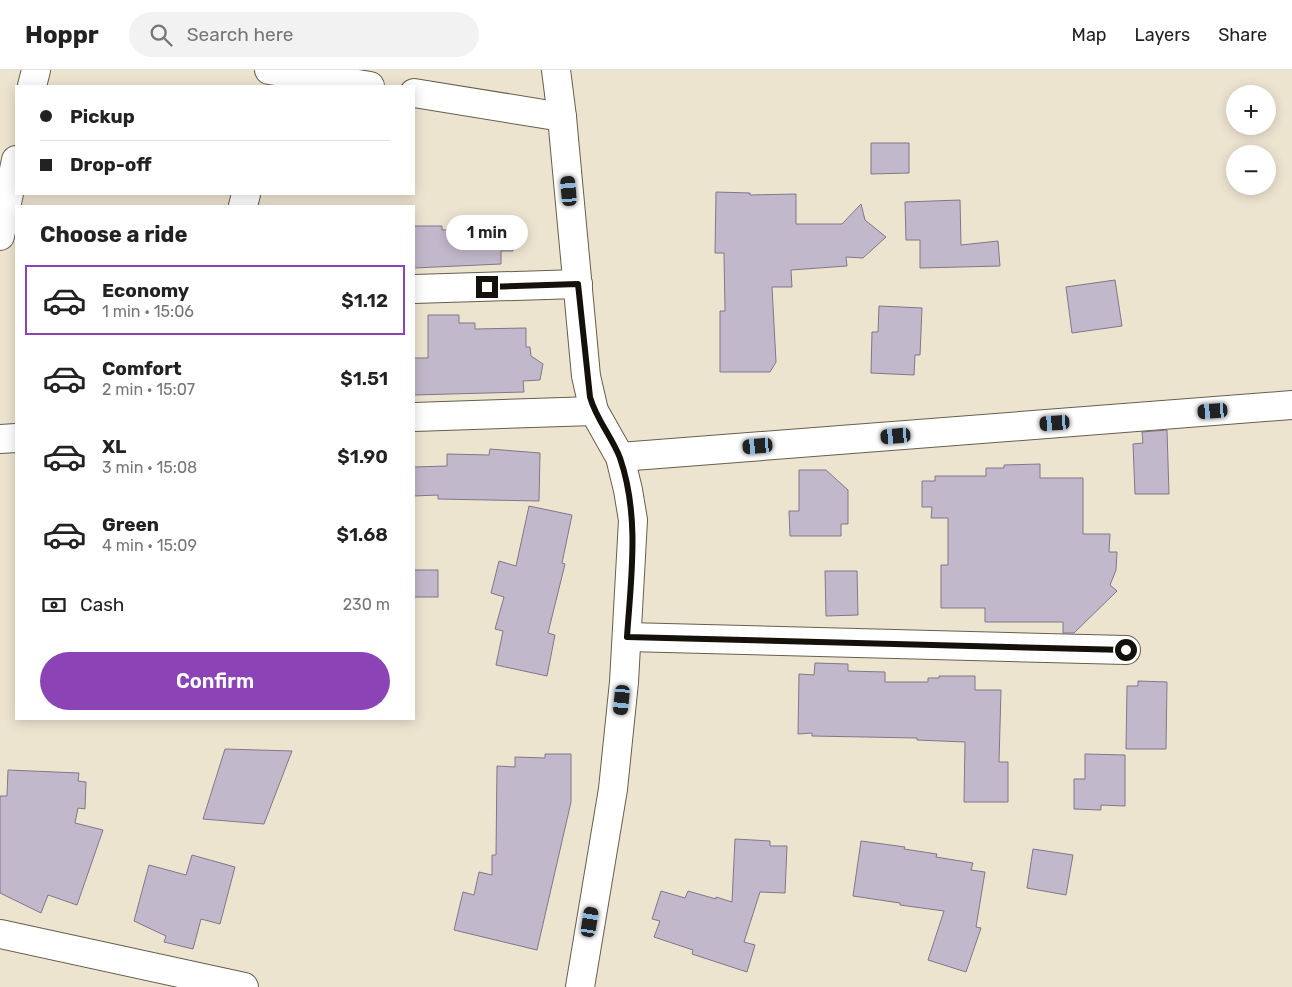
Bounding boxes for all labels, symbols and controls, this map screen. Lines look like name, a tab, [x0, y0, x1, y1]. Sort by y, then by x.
search box	[129, 12, 479, 57]
text: Hoppr	[25, 21, 99, 49]
icon: search	[147, 21, 175, 49]
text: Search here	[187, 23, 293, 46]
text: Map	[1072, 24, 1107, 46]
text: Layers	[1135, 24, 1190, 46]
text: Share	[1218, 24, 1267, 46]
map controls	[1226, 85, 1276, 195]
button: +	[1226, 85, 1276, 135]
text: Pickup	[70, 105, 135, 128]
button: −	[1226, 145, 1276, 195]
text: Drop-off	[70, 153, 152, 176]
car	[560, 175, 577, 207]
callout: 1 min	[446, 214, 528, 250]
text: Choose a ride	[40, 221, 187, 248]
text: 1 min	[467, 223, 507, 242]
route end	[476, 276, 498, 298]
icon: car	[42, 278, 87, 323]
text: Economy	[102, 279, 189, 302]
text: $1.12	[341, 289, 388, 312]
text: 1 min · 15:06	[102, 302, 194, 321]
icon: car	[42, 356, 87, 401]
text: Comfort	[102, 357, 182, 380]
text: $1.51	[340, 367, 388, 390]
text: 2 min · 15:07	[102, 380, 195, 399]
car	[1197, 402, 1228, 420]
car	[1039, 414, 1070, 432]
car	[880, 427, 911, 445]
icon: car	[42, 434, 87, 479]
text: XL	[102, 435, 126, 458]
car	[742, 437, 773, 455]
text: $1.90	[337, 445, 388, 468]
text: 3 min · 15:08	[102, 458, 197, 477]
icon: car	[42, 512, 87, 557]
text: Green	[102, 513, 159, 536]
text: $1.68	[337, 523, 388, 546]
text: 4 min · 15:09	[102, 536, 197, 555]
icon: cash	[40, 591, 68, 619]
text: Cash	[80, 593, 124, 616]
text: 230 m	[343, 595, 390, 614]
route start	[1115, 639, 1137, 661]
button: Confirm	[40, 652, 390, 710]
car	[612, 684, 631, 716]
car	[580, 906, 599, 938]

